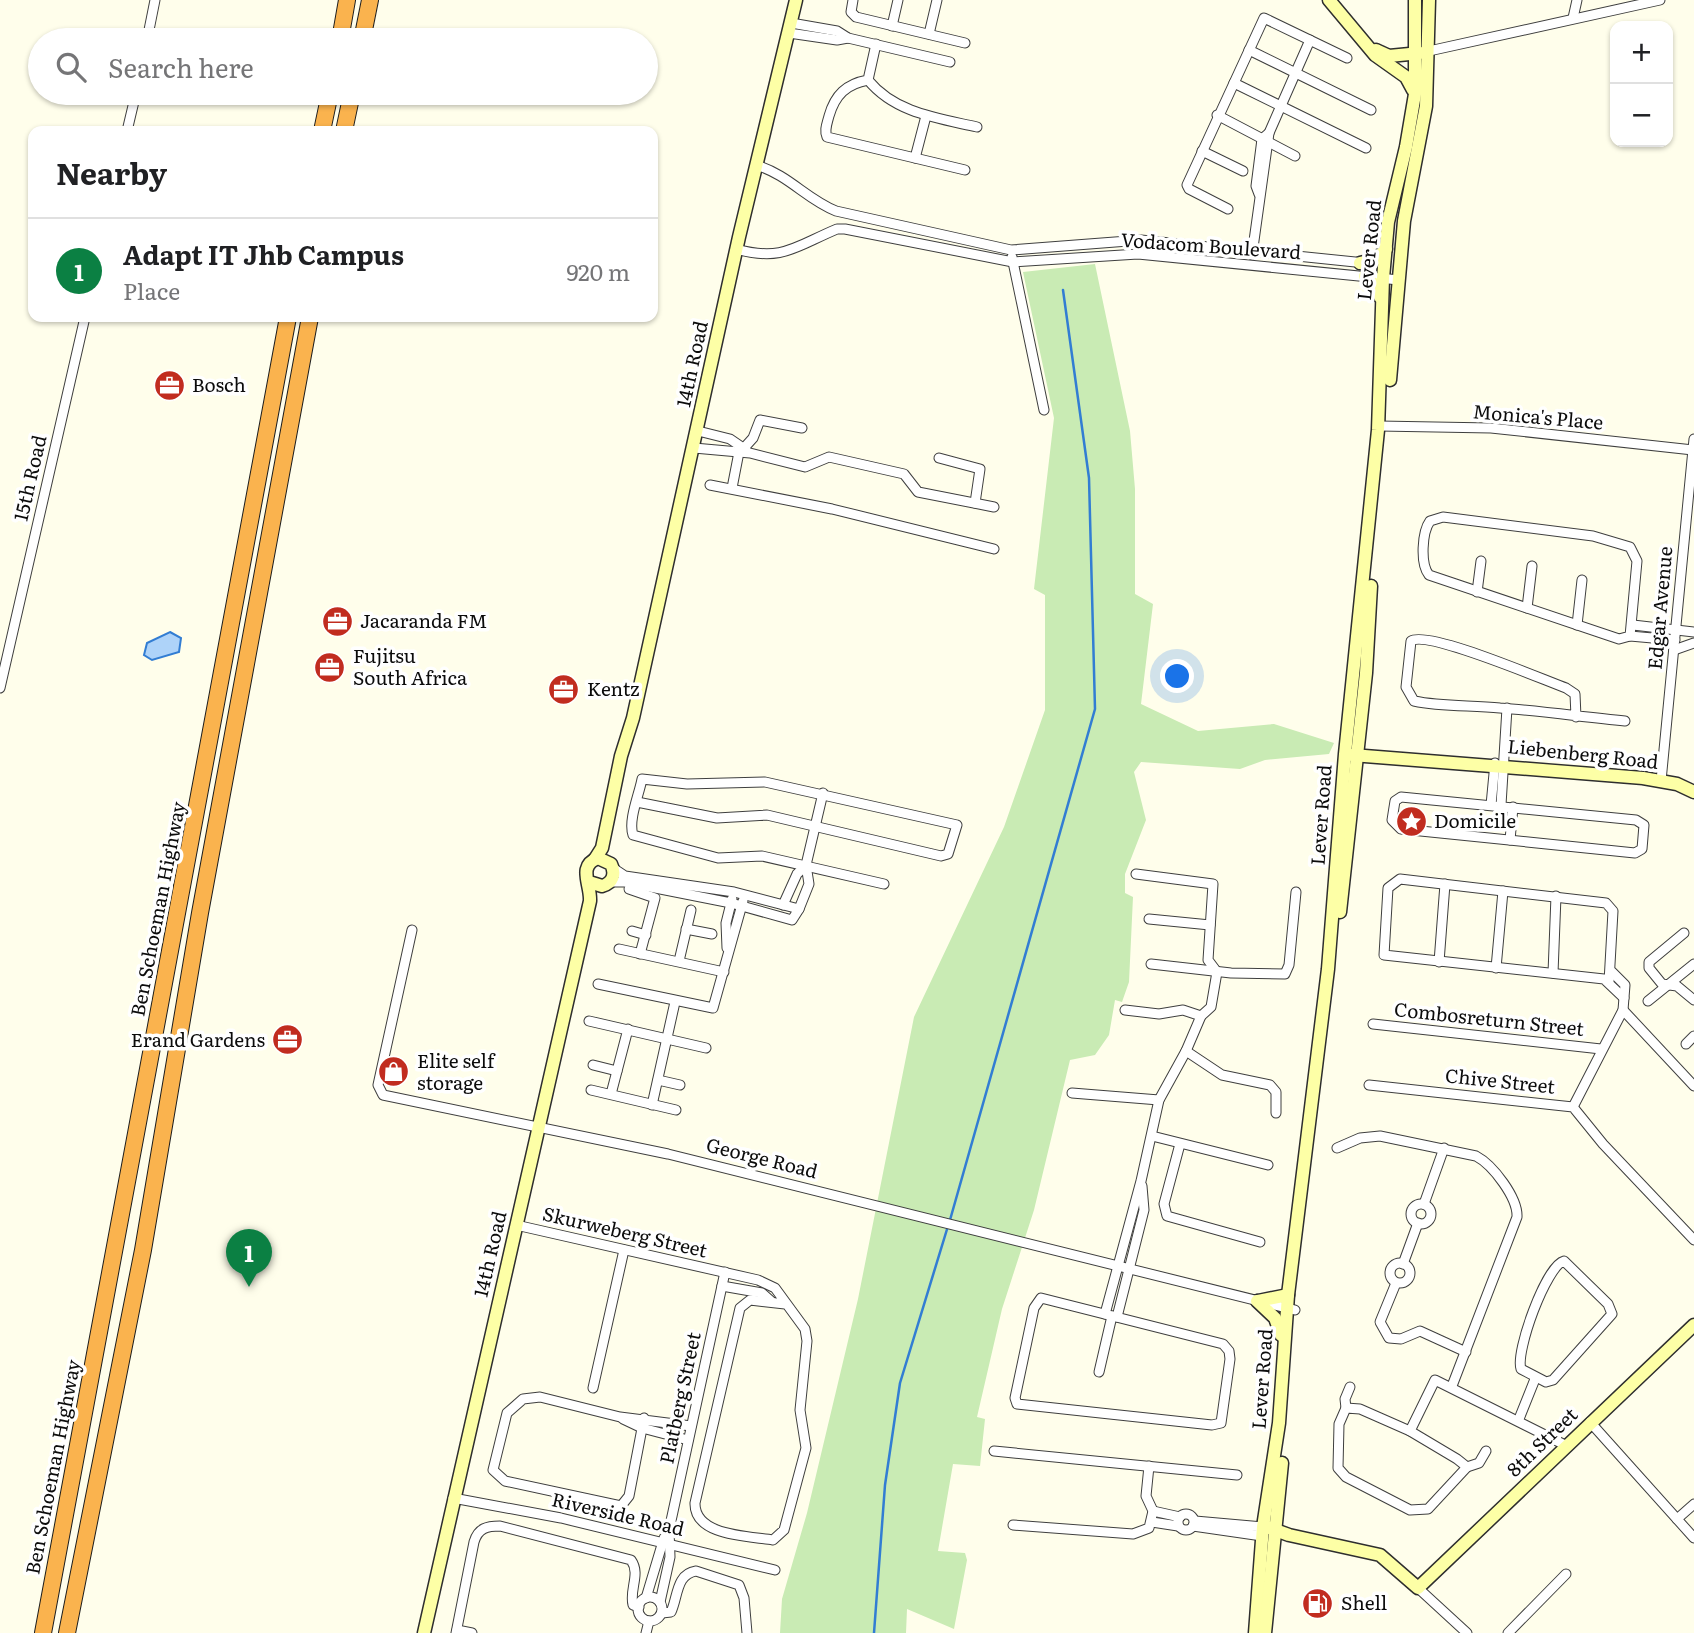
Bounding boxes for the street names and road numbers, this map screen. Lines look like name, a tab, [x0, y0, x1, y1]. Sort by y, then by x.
street label: Lever Road	[1349, 198, 1387, 302]
street label: Vodacom Boulevard	[1120, 225, 1302, 265]
street label: 14th Road	[668, 318, 714, 410]
street label: Monica's Place	[1472, 396, 1605, 436]
street label: 15th Road	[6, 432, 53, 524]
street label: Edgar Avenue	[1640, 545, 1678, 671]
street label: Liebenberg Road	[1506, 731, 1660, 775]
street label: Lever Road	[1303, 763, 1338, 866]
street label: Ben Schoeman Highway	[122, 799, 192, 1019]
street label: Combosreturn Street	[1393, 994, 1586, 1042]
street label: Chive Street	[1444, 1060, 1557, 1100]
street label: George Road	[704, 1130, 821, 1184]
street label: Skurweberg Street	[540, 1198, 711, 1264]
street label: 14th Road	[466, 1208, 513, 1300]
street label: Lever Road	[1244, 1327, 1279, 1430]
street label: Platberg Street	[651, 1329, 707, 1466]
street label: Ben Schoeman Highway	[17, 1357, 87, 1577]
street label: 8th Street	[1500, 1400, 1583, 1482]
street label: Riverside Road	[549, 1484, 688, 1542]

